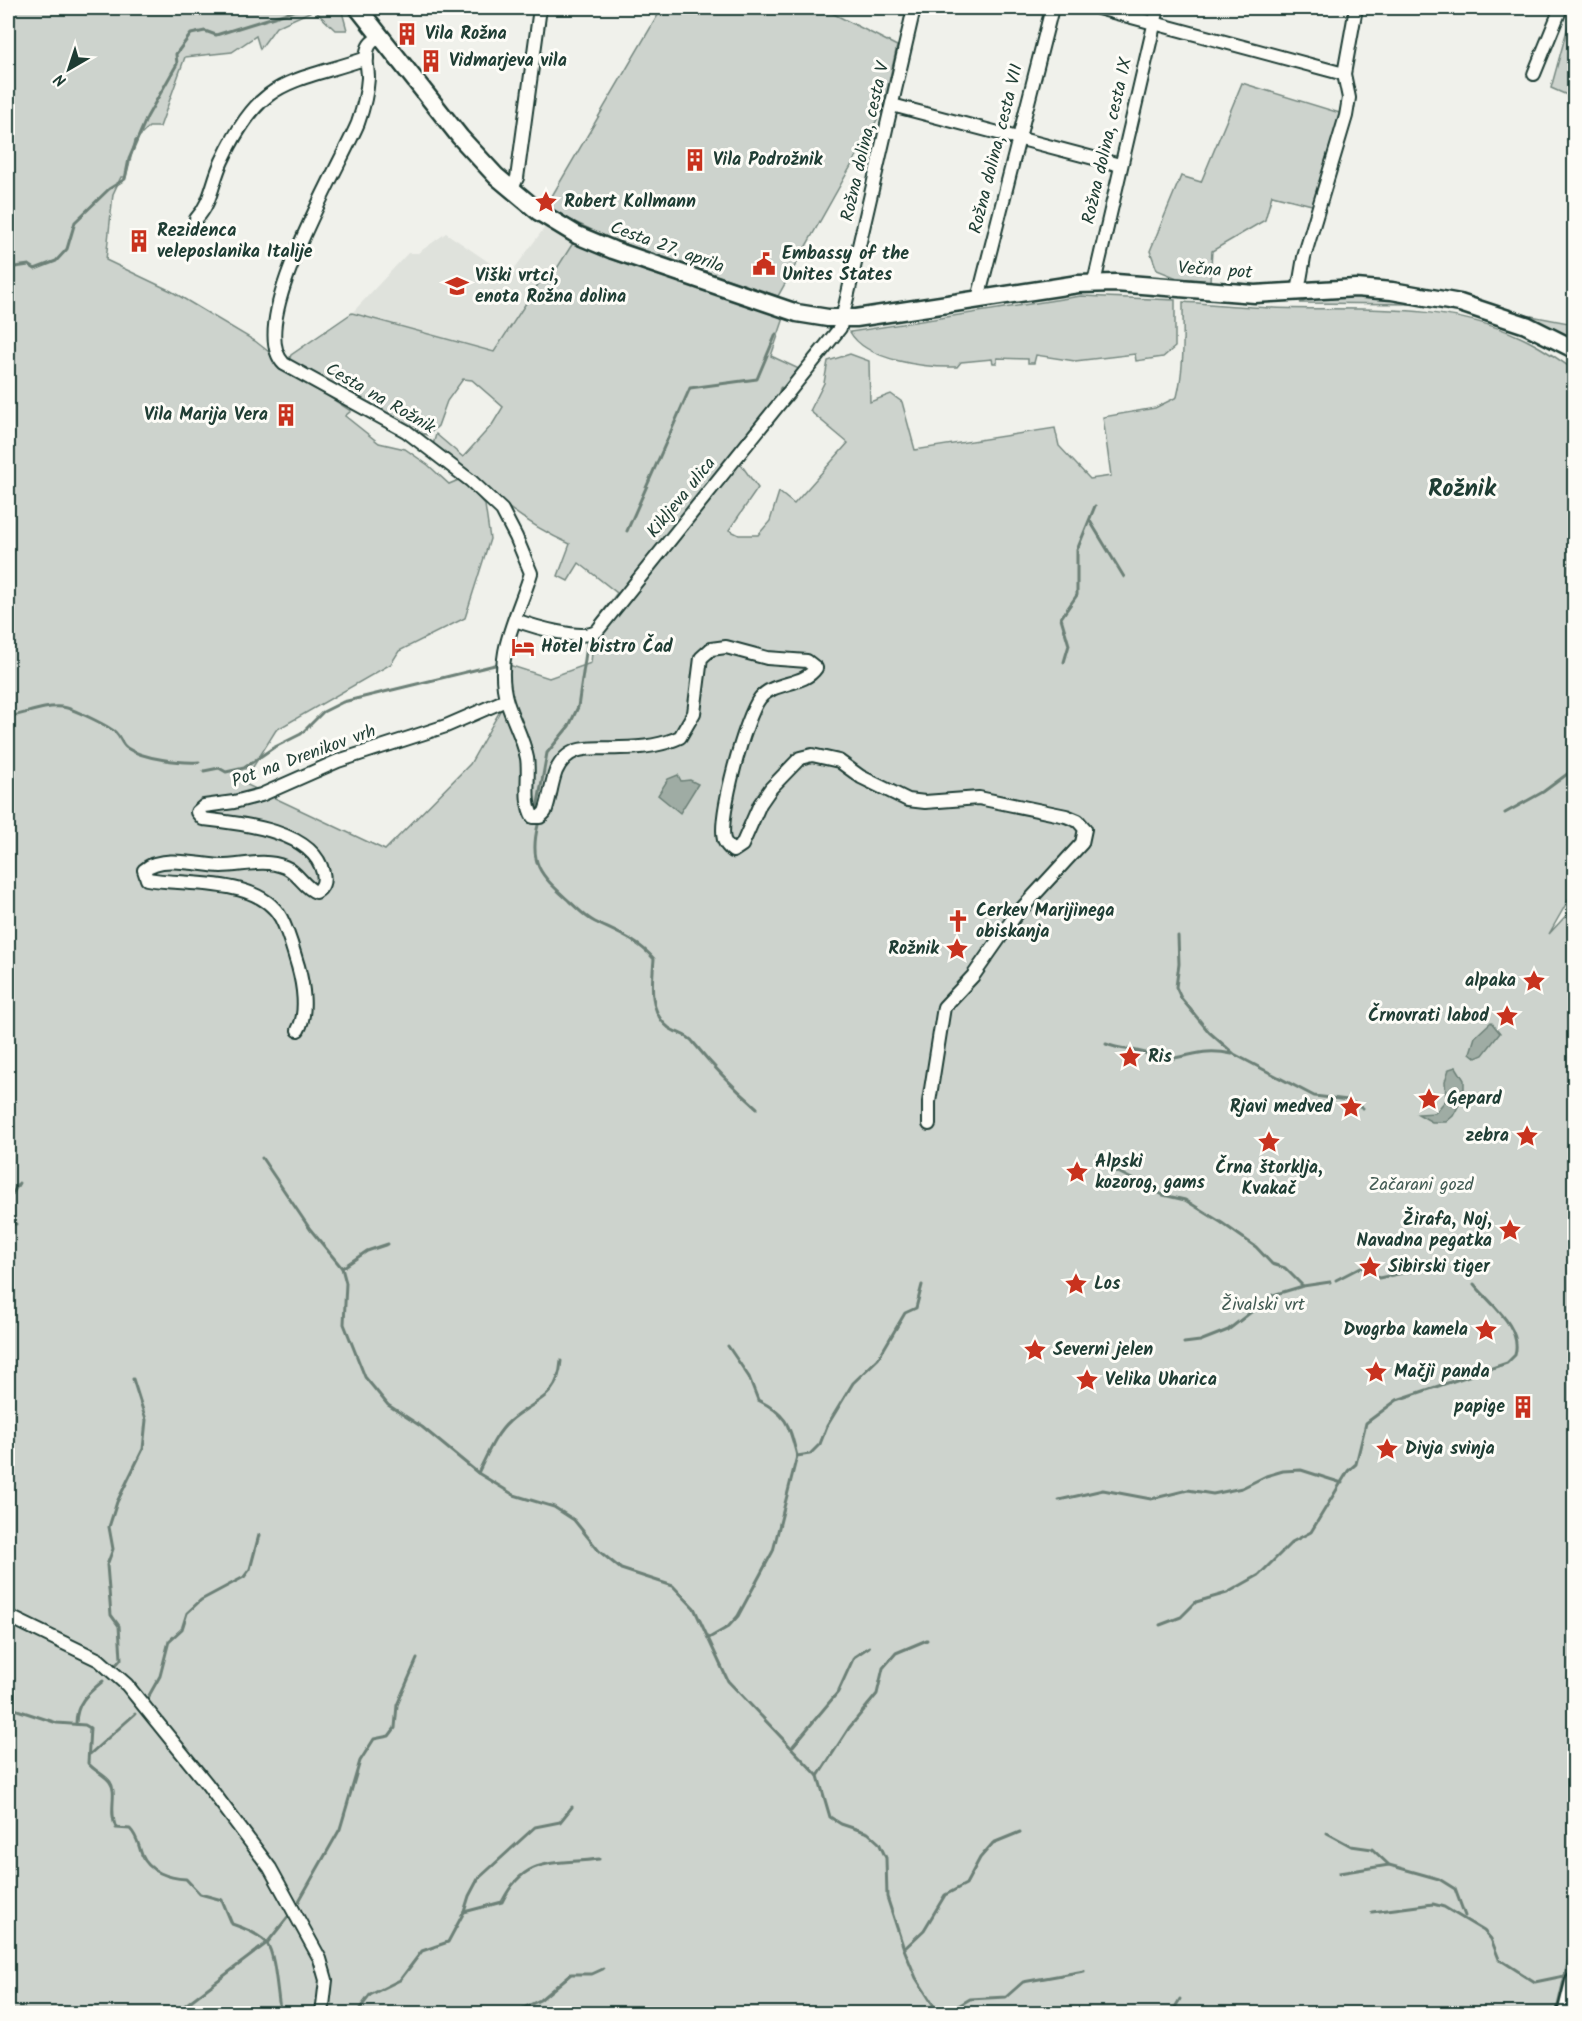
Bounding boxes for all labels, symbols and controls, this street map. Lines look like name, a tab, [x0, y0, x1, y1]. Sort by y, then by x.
place label: Vila Rožna	[425, 20, 507, 49]
building icon: Vila Rožna	[394, 21, 420, 47]
north arrow	[39, 39, 99, 99]
place label: Vidmarjeva vila	[449, 47, 567, 76]
building icon: Vidmarjeva vila	[418, 48, 444, 74]
street label: Rožna dolina, cesta IX	[1075, 54, 1141, 227]
street label: Rožna dolina, cesta V	[834, 58, 899, 225]
street label: Rožna dolina, cesta VII	[962, 61, 1032, 237]
text: N	[49, 67, 72, 92]
place label: Vila Podrožnik	[713, 146, 824, 175]
building icon: Vila Podrožnik	[682, 147, 708, 173]
place label: Robert Kollmann	[564, 188, 696, 217]
place icon: Robert Kollmann	[533, 189, 559, 215]
street label: Cesta 27. aprila	[606, 214, 728, 282]
place label: Rezidenca veleposlanika Italije	[157, 217, 313, 267]
building icon: Rezidenca veleposlanika Italije	[126, 228, 152, 254]
place label: Embassy of the Unites States	[782, 240, 909, 290]
public building icon: Embassy of the Unites States	[751, 251, 777, 277]
street label: Večna pot	[1177, 254, 1254, 288]
place label: Viški vrtci, enota Rožna dolina	[475, 262, 626, 312]
school or university icon: Viški vrtci, enota Rožna dolina	[444, 273, 470, 299]
street label: Cesta na Rožnik	[319, 356, 441, 443]
place label: Vila Marija Vera	[144, 401, 268, 430]
building icon: Vila Marija Vera	[273, 402, 299, 428]
street label: Kikljeva ulica	[640, 451, 724, 545]
district label: Rožnik	[1428, 470, 1497, 509]
place label: Hotel bistro Čad	[541, 633, 673, 662]
hotel icon: Hotel bistro Čad	[510, 634, 536, 660]
street label: Pot na Drenikov vrh	[228, 717, 380, 797]
place label: Cerkev Marijinega obiskanja	[976, 897, 1115, 947]
church icon: Cerkev Marijinega obiskanja	[945, 908, 971, 934]
place label: Rožnik	[888, 935, 940, 964]
place icon: Rožnik	[944, 936, 970, 962]
place label: alpaka	[1465, 967, 1516, 996]
place icon: alpaka	[1521, 968, 1547, 994]
place label: Črnovrati labod	[1368, 1002, 1489, 1031]
place icon: Črnovrati labod	[1494, 1003, 1520, 1029]
place label: Ris	[1148, 1043, 1172, 1072]
place icon: Ris	[1117, 1044, 1143, 1070]
place label: Gepard	[1447, 1085, 1502, 1114]
place icon: Gepard	[1416, 1086, 1442, 1112]
place label: Rjavi medved	[1230, 1093, 1333, 1122]
place icon: Rjavi medved	[1338, 1094, 1364, 1120]
place label: zebra	[1466, 1122, 1509, 1151]
place icon: zebra	[1514, 1123, 1540, 1149]
place icon: Črna štorklja, Kvakač	[1256, 1129, 1282, 1155]
place label: Alpski kozorog, gams	[1095, 1148, 1206, 1198]
place label: Črna štorklja, Kvakač	[1215, 1154, 1323, 1204]
place icon: Alpski kozorog, gams	[1064, 1159, 1090, 1185]
park label: Začarani gozd	[1368, 1171, 1475, 1200]
place label: Žirafa, Noj, Navadna pegatka	[1356, 1206, 1492, 1256]
place icon: Žirafa, Noj, Navadna pegatka	[1497, 1217, 1523, 1243]
place label: Sibirski tiger	[1388, 1253, 1491, 1282]
place icon: Sibirski tiger	[1357, 1254, 1383, 1280]
place label: Los	[1094, 1270, 1121, 1299]
place icon: Los	[1063, 1271, 1089, 1297]
park label: Živalski vrt	[1221, 1291, 1306, 1320]
place label: Dvogrba kamela	[1343, 1316, 1468, 1345]
place icon: Dvogrba kamela	[1473, 1317, 1499, 1343]
place label: Severni jelen	[1053, 1336, 1153, 1365]
place icon: Severni jelen	[1022, 1337, 1048, 1363]
place label: Mačji panda	[1394, 1358, 1490, 1387]
place icon: Mačji panda	[1363, 1359, 1389, 1385]
place label: Velika Uharica	[1105, 1366, 1217, 1395]
place icon: Velika Uharica	[1074, 1367, 1100, 1393]
place label: papige	[1453, 1393, 1505, 1422]
building icon: papige	[1510, 1394, 1536, 1420]
place label: Divja svinja	[1405, 1435, 1495, 1464]
place icon: Divja svinja	[1374, 1436, 1400, 1462]

